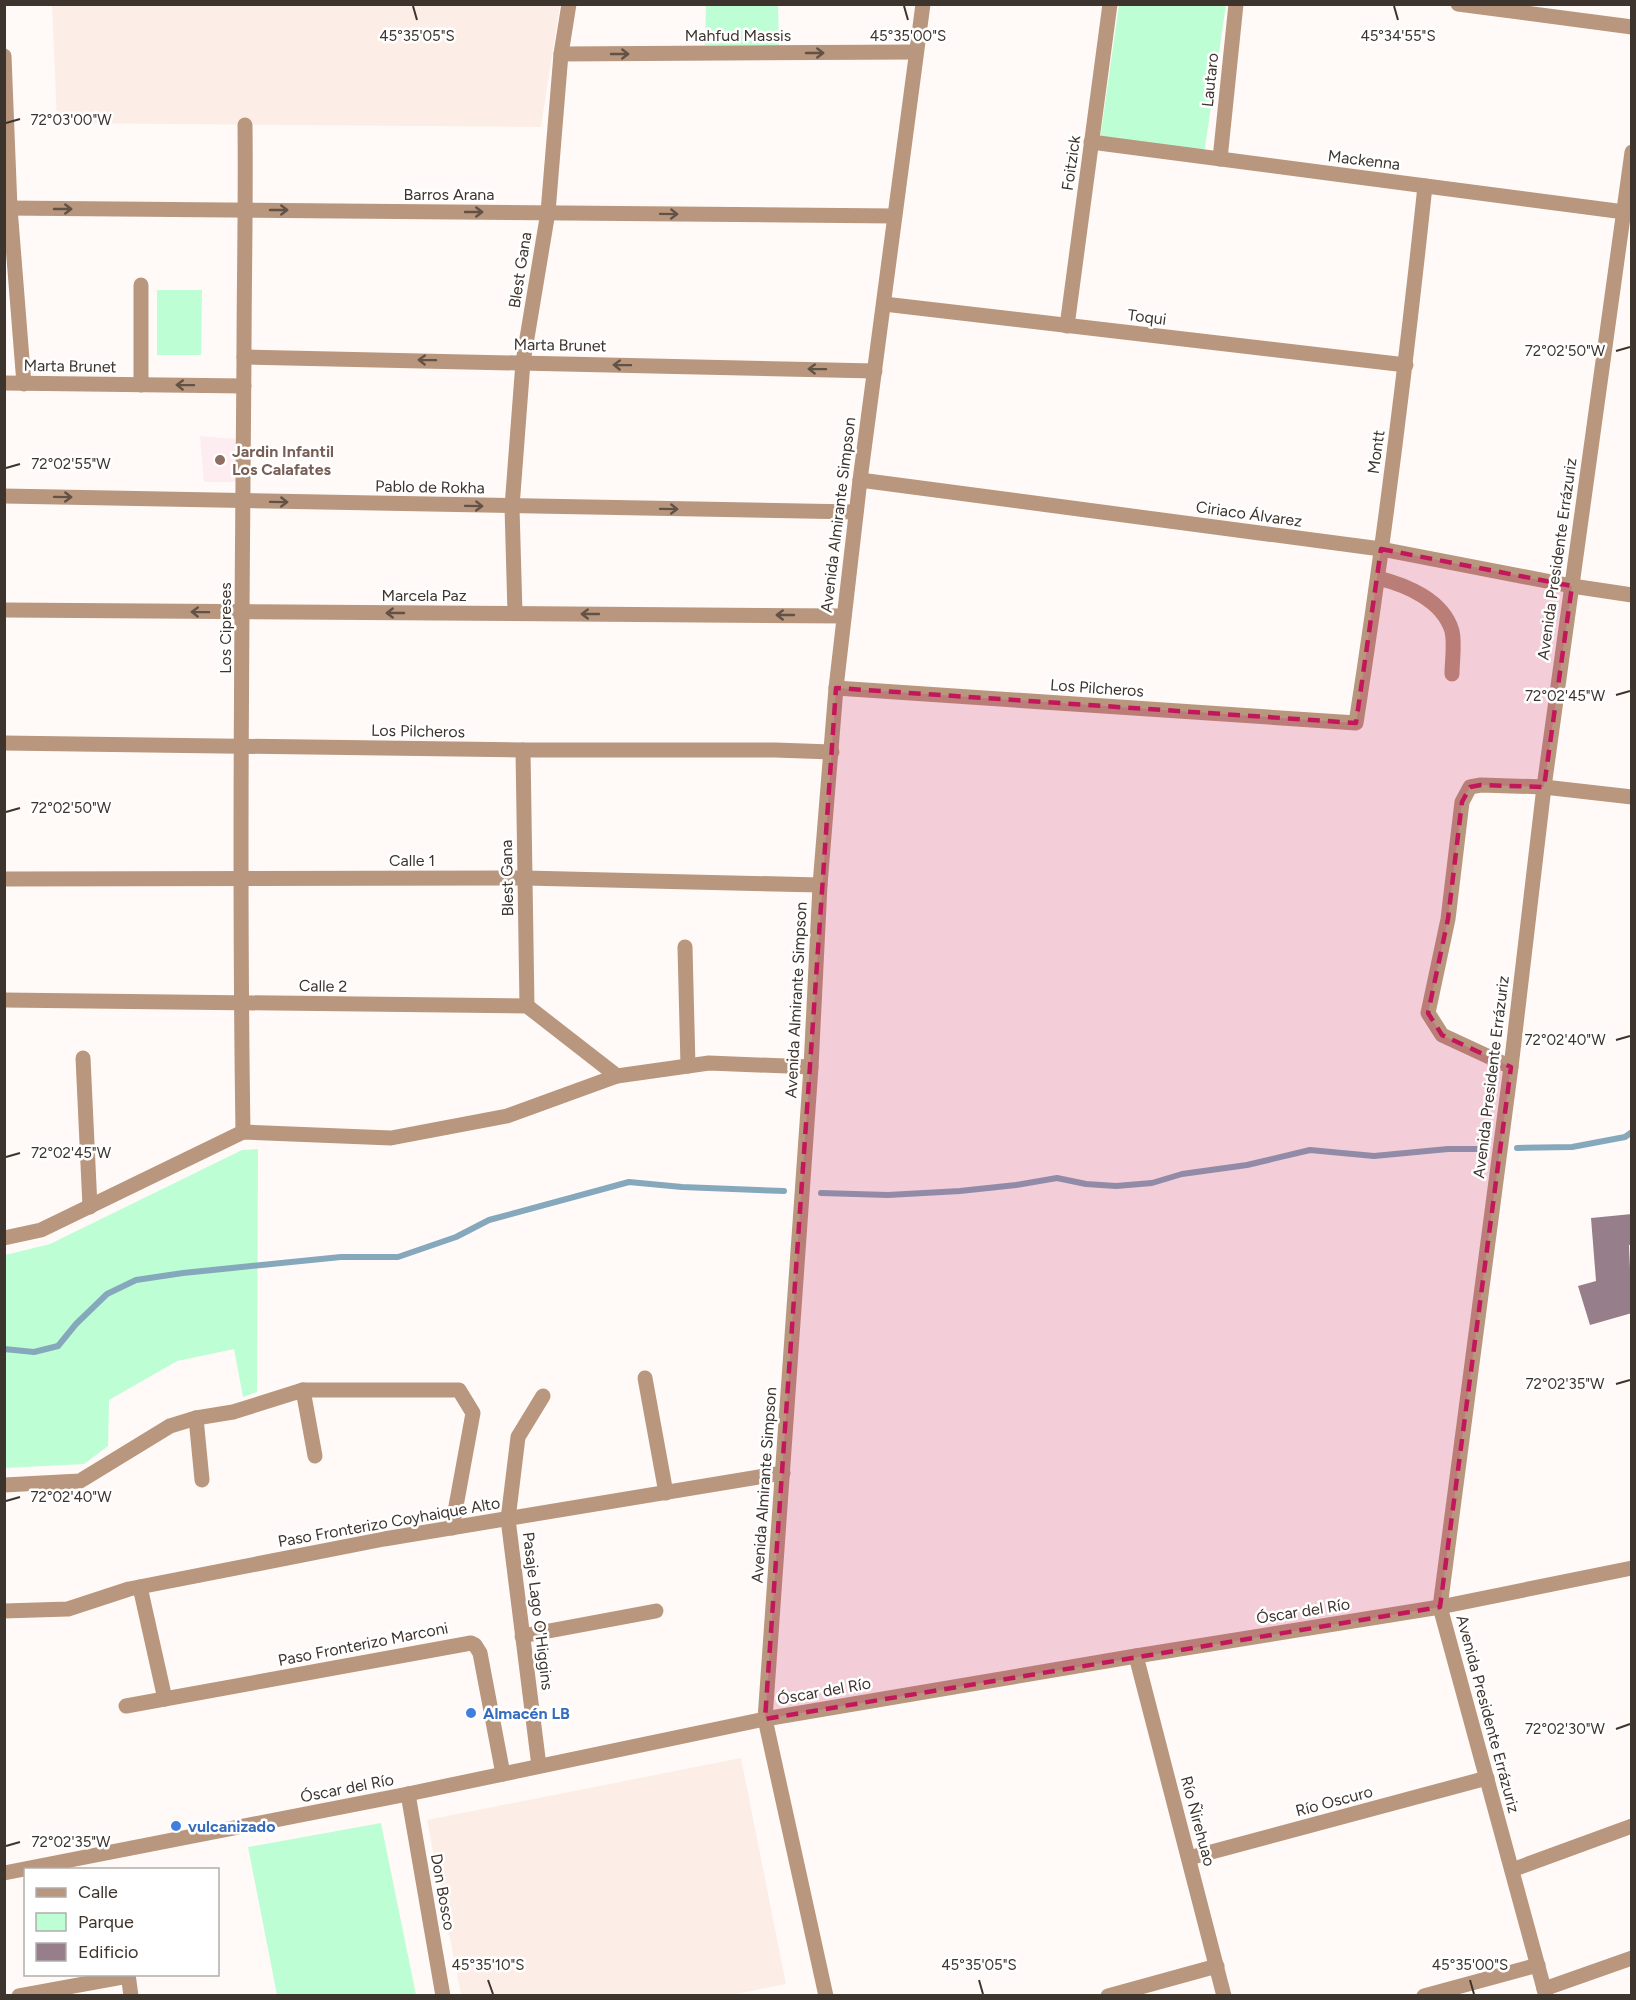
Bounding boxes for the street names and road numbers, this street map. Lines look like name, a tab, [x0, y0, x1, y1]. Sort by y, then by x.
street label: Mahfud Massis	[685, 26, 791, 45]
street label: Lautaro	[1198, 52, 1222, 108]
street label: Foitzick	[1058, 134, 1084, 192]
street label: Mackenna	[1327, 146, 1401, 174]
street label: Barros Arana	[404, 185, 494, 204]
street label: Blest Gana	[505, 231, 535, 309]
street label: Toqui	[1126, 305, 1168, 329]
street label: Marta Brunet	[513, 335, 607, 355]
street label: Marta Brunet	[23, 356, 117, 376]
street label: Avenida Almirante Simpson	[817, 416, 859, 614]
street label: Montt	[1364, 429, 1388, 475]
street label: Avenida Presidente Errázuriz	[1533, 456, 1581, 661]
street label: Pablo de Rokha	[375, 477, 485, 497]
street label: Ciriaco Álvarez	[1195, 497, 1303, 531]
street label: Los Cipreses	[216, 582, 235, 674]
street label: Marcela Paz	[381, 586, 467, 605]
street label: Los Pilcheros	[1049, 675, 1145, 701]
street label: Los Pilcheros	[371, 721, 465, 741]
street label: Blest Gana	[497, 839, 517, 917]
street label: Calle 1	[389, 851, 435, 870]
street label: Avenida Almirante Simpson	[781, 901, 811, 1099]
street label: Avenida Presidente Errázuriz	[1469, 974, 1513, 1179]
street label: Calle 2	[299, 976, 347, 996]
street label: Avenida Almirante Simpson	[748, 1386, 780, 1584]
street label: Paso Fronterizo Coyhaique Alto	[276, 1493, 502, 1551]
street label: Pasaje Lago O'Higgins	[519, 1531, 557, 1691]
street label: Óscar del Río	[1255, 1594, 1351, 1628]
street label: Avenida Presidente Errázuriz	[1452, 1613, 1524, 1815]
street label: Paso Fronterizo Marconi	[276, 1618, 450, 1670]
street label: Óscar del Río	[776, 1673, 872, 1709]
street label: Óscar del Río	[299, 1770, 395, 1806]
street label: Río Ñirehuao	[1177, 1774, 1219, 1868]
street label: Río Oscuro	[1293, 1782, 1375, 1820]
street label: Don Bosco	[427, 1852, 459, 1932]

